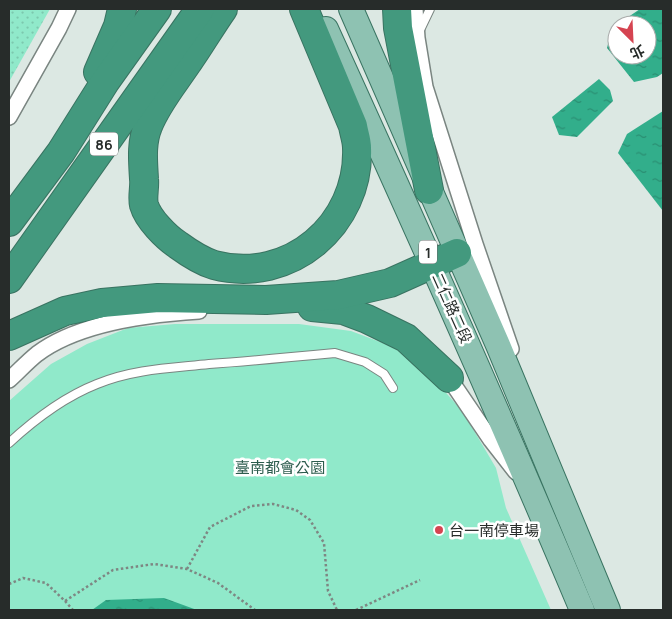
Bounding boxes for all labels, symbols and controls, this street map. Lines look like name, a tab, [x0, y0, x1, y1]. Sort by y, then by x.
north arrow	[607, 15, 657, 65]
text: 北	[627, 41, 648, 64]
road number: 86	[90, 132, 118, 156]
road number: 1	[419, 240, 437, 264]
street label: 二仁路二段	[427, 269, 477, 347]
park label: 臺南都會公園	[235, 457, 325, 478]
place label: 台一南停車場	[449, 520, 539, 541]
marker: 台一南停車場	[433, 524, 445, 536]

